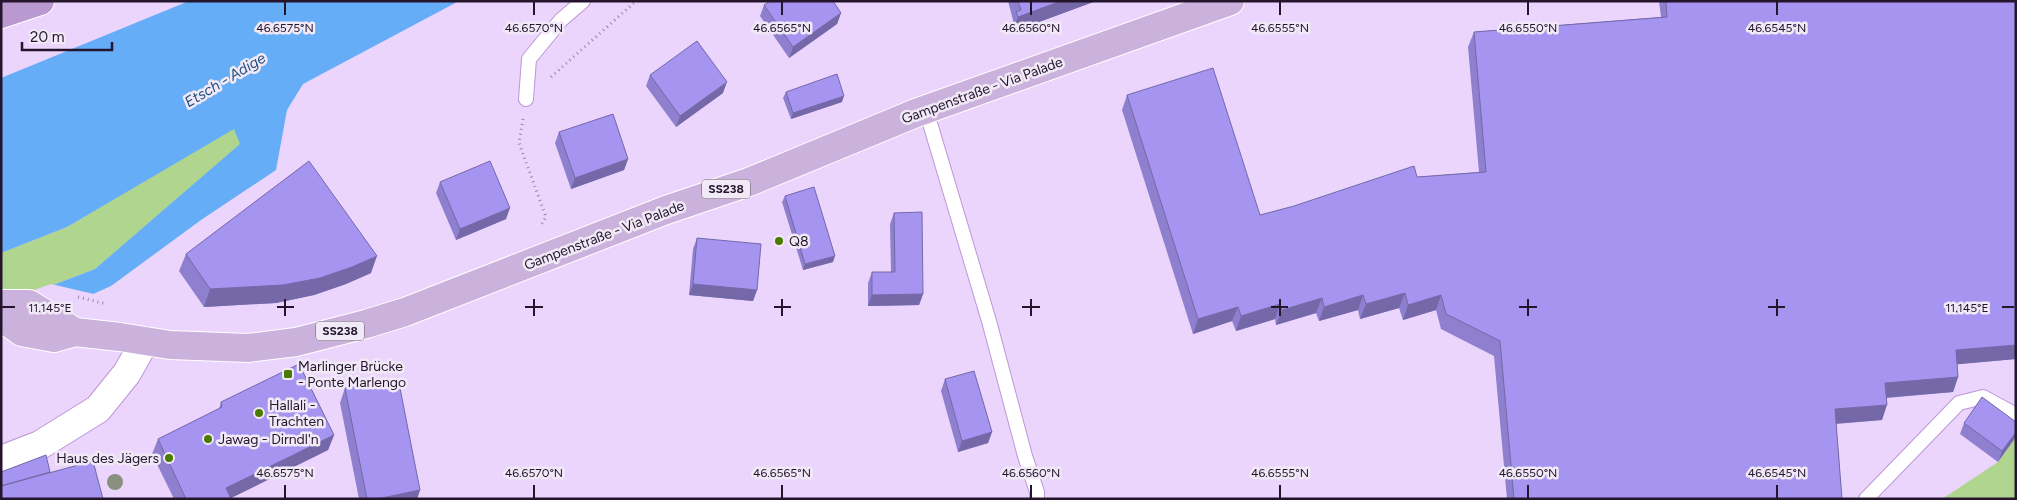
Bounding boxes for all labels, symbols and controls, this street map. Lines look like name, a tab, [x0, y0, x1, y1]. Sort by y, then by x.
scale bar	[22, 20, 112, 52]
text: 46.6575°N	[256, 21, 314, 35]
text: 46.6570°N	[505, 21, 563, 35]
text: 46.6565°N	[753, 21, 811, 35]
text: 46.6560°N	[1002, 21, 1060, 35]
text: 46.6555°N	[1251, 21, 1309, 35]
text: 46.6550°N	[1499, 21, 1557, 35]
text: 46.6545°N	[1748, 21, 1806, 35]
text: 20 m	[30, 28, 64, 46]
water label: Etsch - Adige	[181, 49, 269, 111]
street label: Gampenstraße - Via Palade	[899, 53, 1065, 128]
road number: SS238	[702, 180, 750, 198]
street label: Gampenstraße - Via Palade	[522, 197, 687, 274]
place label: Q8	[789, 233, 809, 250]
marker: Q8	[773, 235, 785, 247]
text: 11.145°E	[28, 301, 72, 315]
text: 11.145°E	[1945, 301, 1989, 315]
road number: SS238	[316, 322, 364, 341]
place label: Marlinger Brücke - Ponte Marlengo	[298, 358, 406, 391]
marker: Marlinger Brücke - Ponte Marlengo	[282, 368, 294, 380]
place label: Hallali - Trachten	[269, 397, 324, 430]
marker: Hallali - Trachten	[253, 407, 265, 419]
place label: Jawag - Dirndl'n	[218, 431, 319, 448]
marker: Jawag - Dirndl'n	[202, 433, 214, 445]
place label: Haus des Jägers	[56, 450, 159, 467]
marker: Haus des Jägers	[163, 452, 175, 464]
text: 46.6575°N	[256, 466, 314, 480]
text: 46.6570°N	[505, 466, 563, 480]
text: 46.6565°N	[753, 466, 811, 480]
text: 46.6560°N	[1002, 466, 1060, 480]
text: 46.6555°N	[1251, 466, 1309, 480]
text: 46.6550°N	[1499, 466, 1557, 480]
text: 46.6545°N	[1748, 466, 1806, 480]

